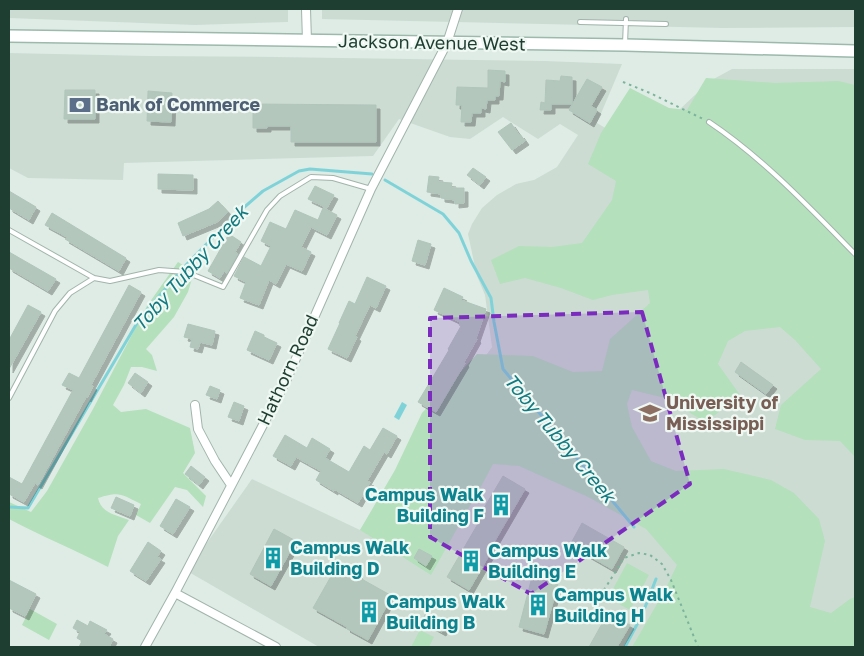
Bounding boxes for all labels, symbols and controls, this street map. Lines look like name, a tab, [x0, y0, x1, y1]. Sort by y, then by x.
street label: Jackson Avenue West	[338, 29, 526, 55]
bank icon: Bank of Commerce	[67, 92, 93, 118]
place label: Bank of Commerce	[96, 93, 261, 115]
water label: Toby Tubby Creek	[127, 198, 254, 335]
street label: Hathorn Road	[252, 311, 322, 428]
water label: Toby Tubby Creek	[500, 369, 622, 508]
place label: University of Mississippi	[666, 391, 778, 434]
school or university icon: University of Mississippi	[637, 400, 663, 426]
place label: Campus Walk Building F	[365, 483, 485, 526]
building icon: Campus Walk Building F	[488, 492, 514, 518]
place label: Campus Walk Building D	[290, 536, 410, 579]
place label: Campus Walk Building E	[488, 539, 608, 582]
building icon: Campus Walk Building D	[260, 545, 286, 571]
building icon: Campus Walk Building E	[458, 548, 484, 574]
place label: Campus Walk Building H	[554, 583, 674, 626]
place label: Campus Walk Building B	[386, 590, 506, 633]
building icon: Campus Walk Building H	[525, 592, 551, 618]
building icon: Campus Walk Building B	[356, 599, 382, 625]

